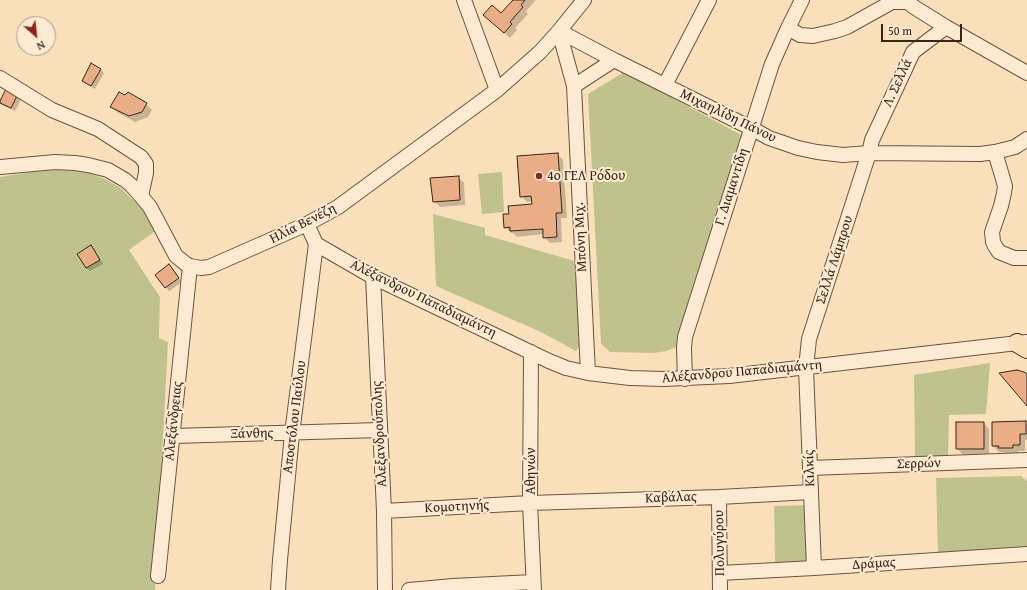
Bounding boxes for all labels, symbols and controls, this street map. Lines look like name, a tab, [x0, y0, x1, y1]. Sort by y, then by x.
north arrow	[16, 16, 56, 56]
scale bar	[883, 16, 964, 42]
text: 50 m	[888, 22, 912, 39]
text: N	[34, 37, 48, 55]
street label: Λ. Σελλά	[880, 56, 916, 110]
street label: Μιχαηλίδη Πάνου	[677, 85, 779, 147]
street label: Γ. Διαμαντίδη	[712, 146, 752, 228]
place label: 4ο ΓΕΛ Ρόδου	[547, 168, 625, 184]
marker: 4ο ΓΕΛ Ρόδου	[534, 171, 544, 181]
street label: Ηλία Βενέζη	[267, 200, 339, 248]
street label: Μπόνη Μιχ.	[571, 202, 591, 272]
street label: Σελλά Λάμπρου	[813, 214, 857, 306]
street label: Αλέξανδρου Παπαδιαμάντη	[347, 256, 499, 342]
street label: Αλέξανδρου Παπαδιαμάντη	[661, 357, 823, 387]
street label: Αποστόλου Παύλου	[280, 359, 310, 475]
street label: Αλεξάνδρειας	[161, 380, 187, 462]
street label: Αλεξανδρούπολης	[369, 380, 391, 488]
street label: Ξάνθης	[230, 425, 274, 443]
street label: Αθηνών	[523, 447, 539, 495]
street label: Κιλκίς	[801, 449, 819, 487]
street label: Σερρών	[897, 455, 941, 473]
street label: Καβάλας	[645, 489, 697, 507]
street label: Κομοτηνής	[424, 497, 490, 517]
street label: Πολυγύρου	[711, 510, 729, 576]
street label: Δράμας	[852, 554, 896, 574]

